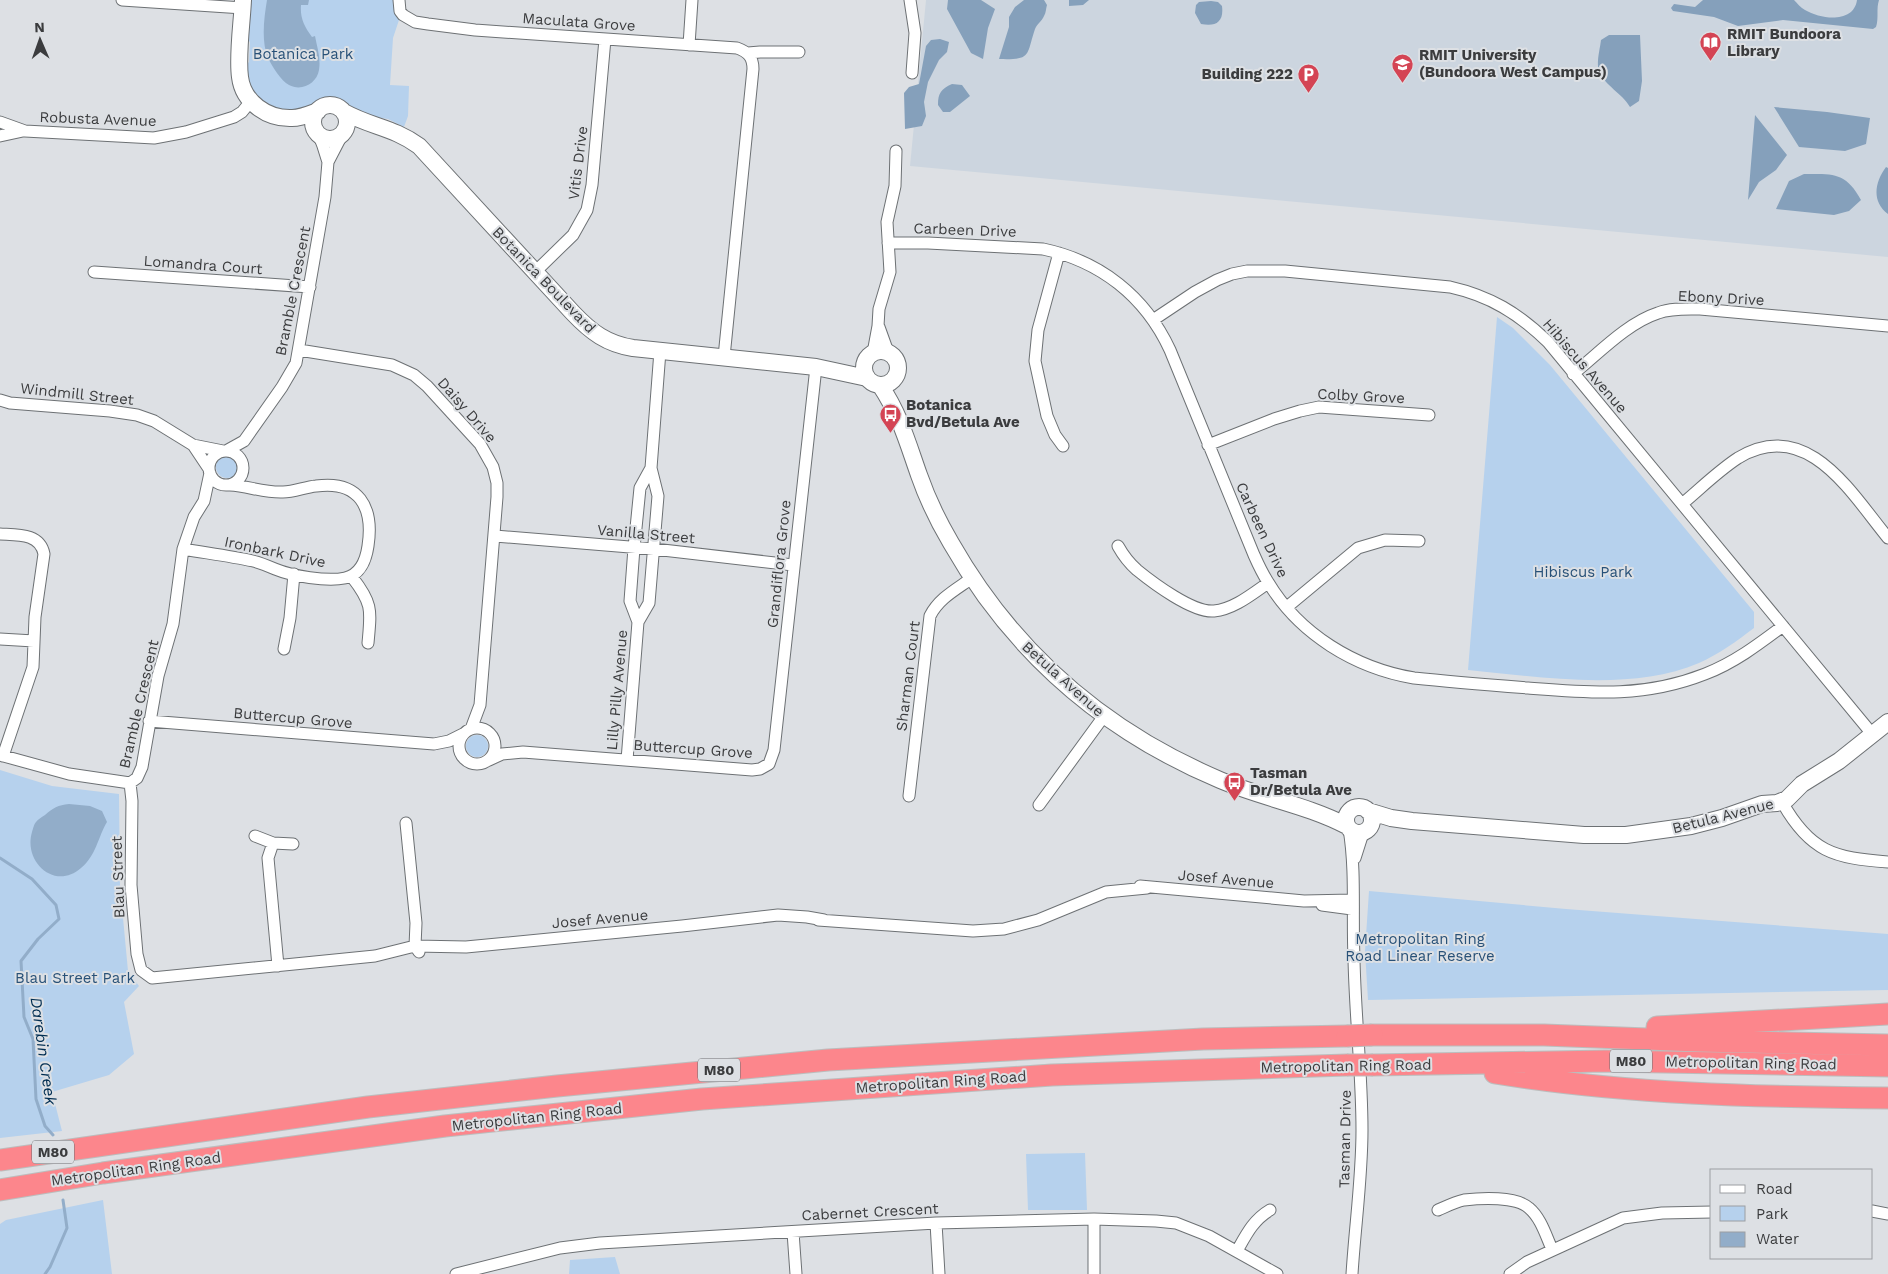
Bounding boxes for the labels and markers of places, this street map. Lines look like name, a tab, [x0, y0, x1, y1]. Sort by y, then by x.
place label: RMIT Bundoora Library	[1727, 25, 1841, 60]
library icon: RMIT Bundoora Library	[1699, 31, 1723, 62]
place label: RMIT University (Bundoora West Campus)	[1419, 46, 1607, 81]
school or university icon: RMIT University (Bundoora West Campus)	[1391, 52, 1415, 83]
parking icon: Building 222	[1297, 62, 1321, 93]
place label: Building 222	[1202, 65, 1293, 83]
place label: Botanica Bvd/Betula Ave	[906, 396, 1020, 431]
bus stop icon: Botanica Bvd/Betula Ave	[878, 402, 902, 433]
place label: Tasman Dr/Betula Ave	[1250, 764, 1352, 799]
bus stop icon: Tasman Dr/Betula Ave	[1222, 770, 1246, 801]

